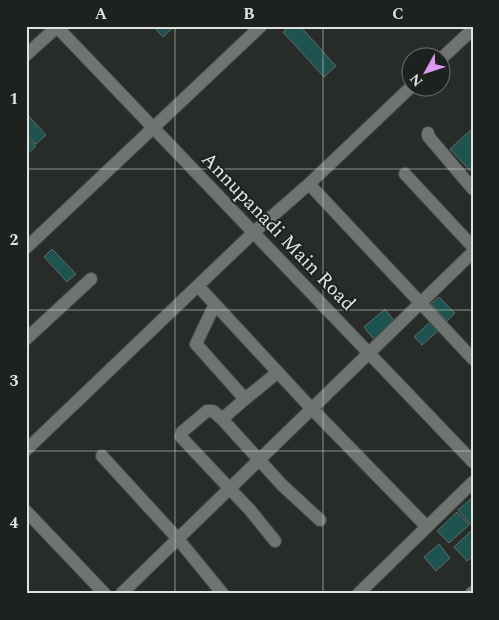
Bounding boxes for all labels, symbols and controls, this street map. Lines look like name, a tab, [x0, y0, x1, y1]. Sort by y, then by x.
text: A	[95, 2, 108, 26]
text: B	[243, 2, 255, 26]
text: C	[392, 2, 404, 26]
north arrow	[402, 48, 452, 98]
text: N	[405, 69, 428, 91]
text: 1	[10, 87, 18, 111]
street label: Annupanadi Main Road	[194, 145, 363, 318]
text: 2	[10, 228, 19, 252]
text: 3	[10, 369, 19, 393]
text: 4	[10, 511, 19, 535]

